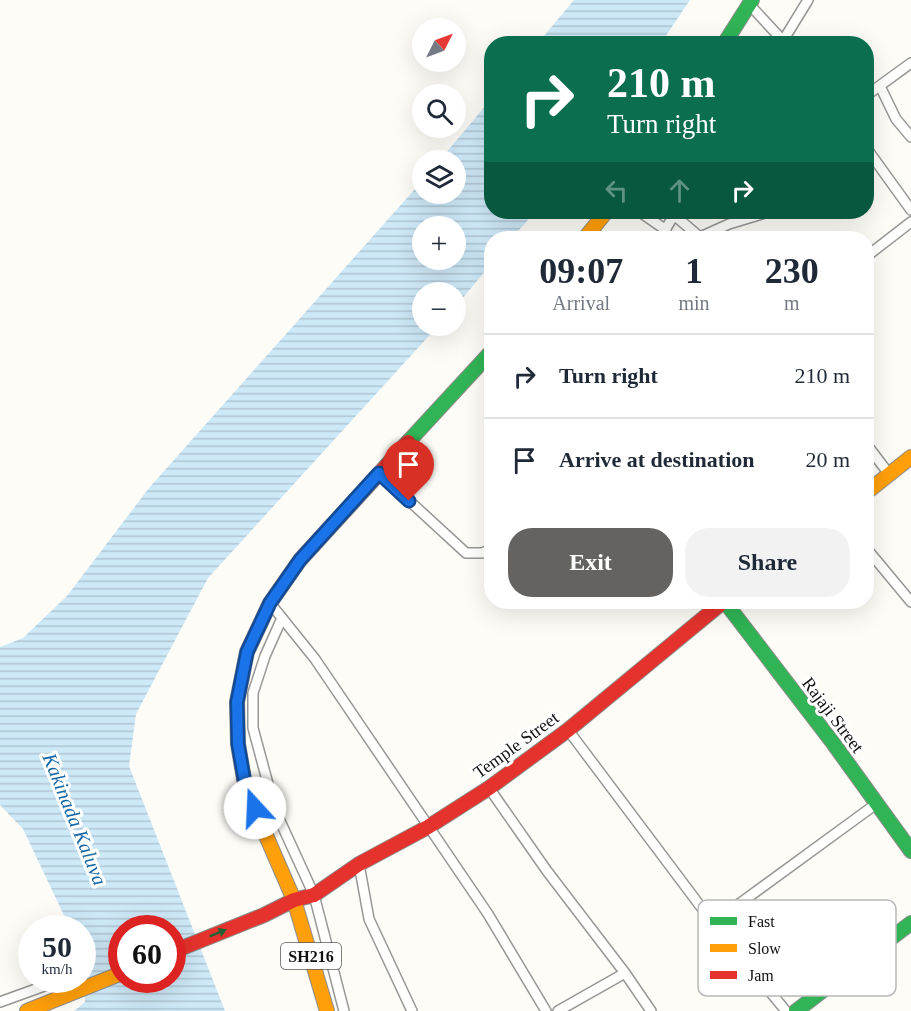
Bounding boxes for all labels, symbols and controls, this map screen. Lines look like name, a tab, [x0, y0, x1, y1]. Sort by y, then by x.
north arrow	[412, 18, 466, 72]
map controls	[412, 18, 466, 336]
icon: right	[508, 60, 586, 138]
text: 210 m	[607, 60, 716, 106]
button: search	[412, 84, 466, 138]
text: Turn right	[607, 109, 716, 139]
button: layers	[412, 150, 466, 204]
icon: left	[600, 174, 633, 207]
icon: ahead	[663, 174, 696, 207]
icon: right	[726, 174, 759, 207]
button: +	[412, 216, 466, 270]
text: 09:07	[539, 251, 623, 291]
text: 1	[685, 251, 703, 291]
text: 230	[765, 251, 819, 291]
button: −	[412, 282, 466, 336]
text: Arrival	[552, 292, 610, 314]
text: min	[678, 292, 710, 314]
text: m	[784, 292, 800, 314]
icon: right	[508, 360, 541, 393]
text: Turn right	[559, 363, 658, 388]
text: 210 m	[794, 363, 850, 388]
pin	[383, 439, 434, 501]
icon: arrive	[508, 444, 541, 477]
text: Arrive at destination	[559, 447, 755, 472]
text: 20 m	[805, 447, 850, 472]
icon: arrive	[392, 448, 425, 481]
button: Exit	[508, 528, 673, 597]
button: Share	[685, 528, 850, 597]
street label: Rajaji Street	[798, 673, 868, 757]
street label: Temple Street	[470, 707, 562, 783]
water label: Kakinada Kaluva	[38, 749, 112, 888]
position arrow	[223, 776, 287, 840]
legend	[698, 900, 896, 996]
text: Fast	[748, 913, 775, 930]
speed limit sign: 60	[108, 915, 186, 993]
one-way arrow	[210, 928, 228, 938]
text: 50	[42, 930, 72, 963]
text: Slow	[748, 940, 781, 957]
road number: SH216	[281, 943, 341, 969]
text: km/h	[42, 961, 72, 977]
text: Jam	[748, 967, 774, 984]

